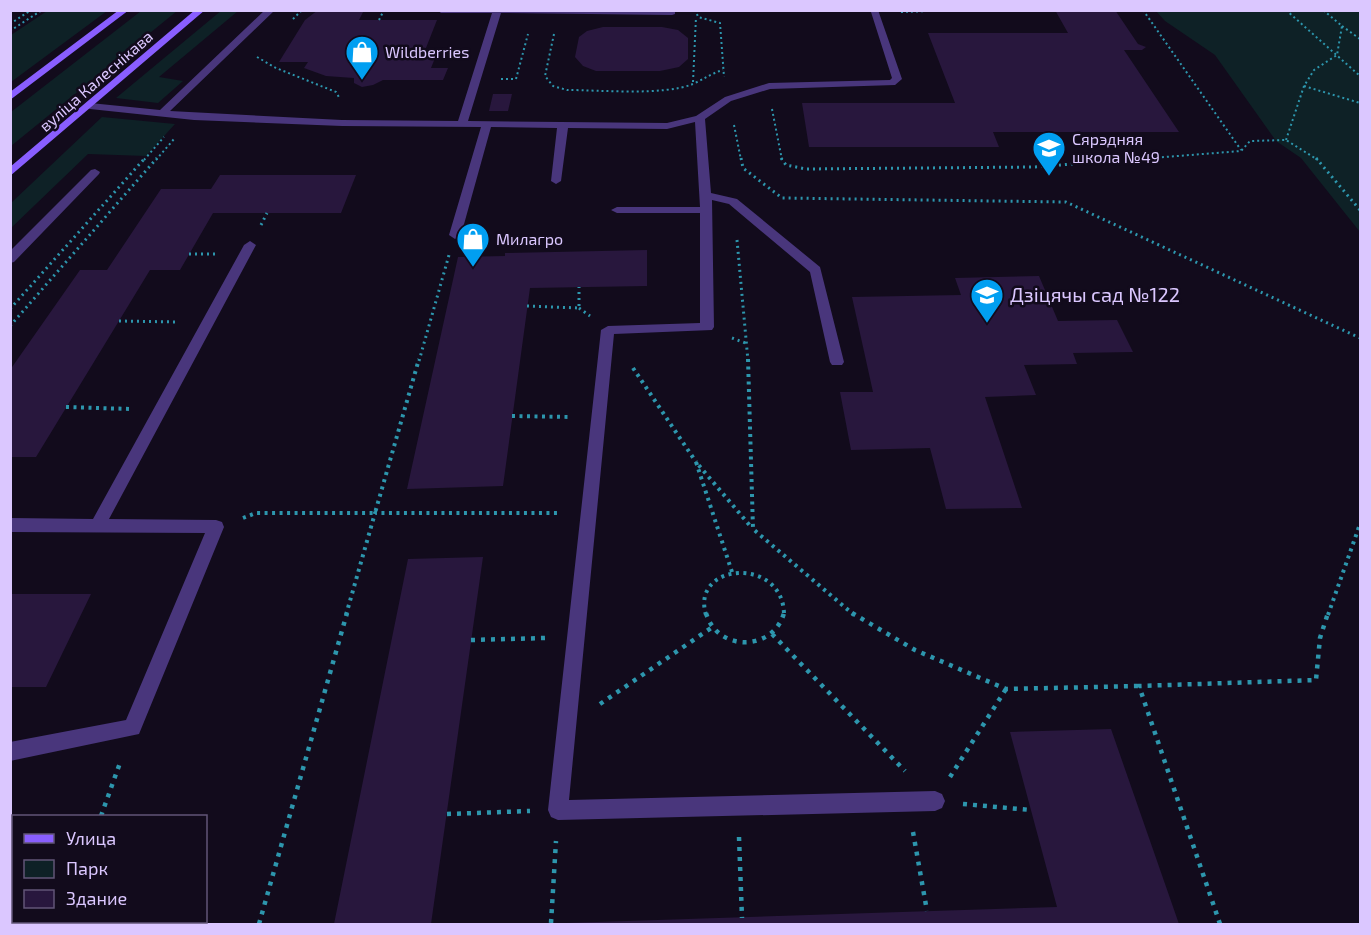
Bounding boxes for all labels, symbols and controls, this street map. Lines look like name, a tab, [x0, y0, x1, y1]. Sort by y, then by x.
street label: вуліца Калеснікава	[35, 26, 157, 136]
shop icon: Wildberries	[344, 34, 380, 81]
place label: Wildberries	[385, 42, 469, 61]
place label: Сярэдняя школа №49	[1072, 129, 1160, 166]
school or university icon: Сярэдняя школа №49	[1031, 130, 1067, 177]
shop icon: Милагро	[455, 221, 491, 268]
place label: Милагро	[496, 229, 563, 248]
school or university icon: Дзіцячы сад №122	[969, 277, 1005, 324]
place label: Дзіцячы сад №122	[1010, 282, 1180, 306]
legend	[12, 815, 207, 923]
text: Улица	[66, 827, 116, 849]
text: Парк	[66, 857, 108, 879]
text: Здание	[66, 887, 127, 909]

